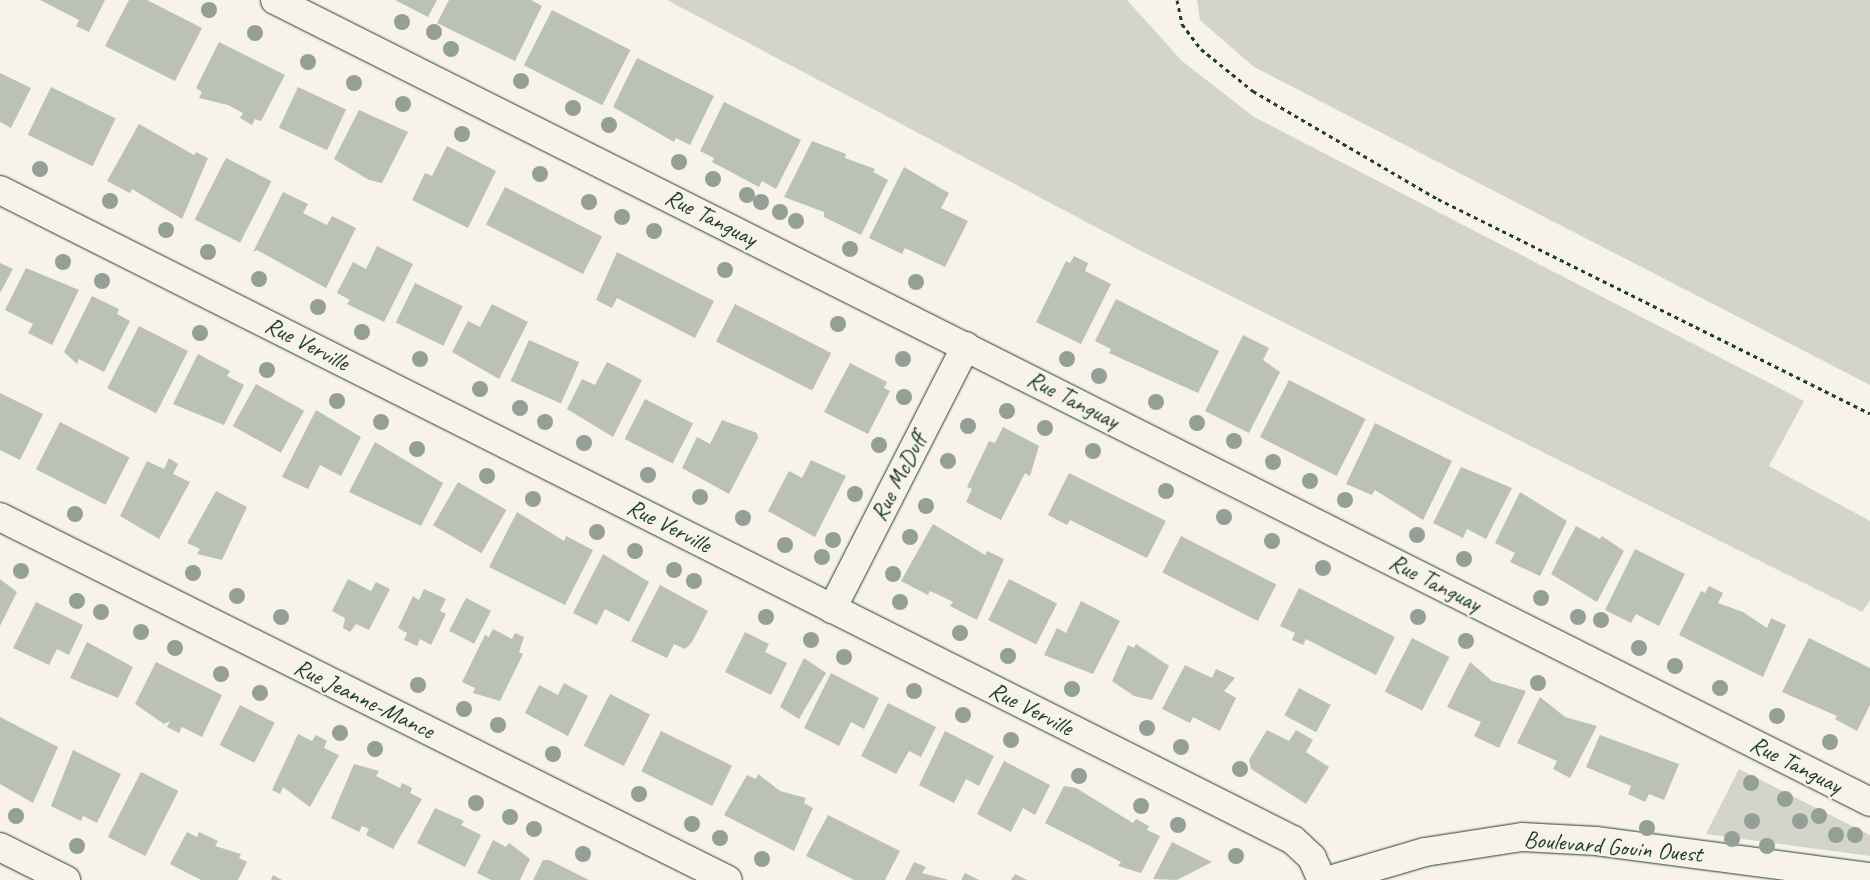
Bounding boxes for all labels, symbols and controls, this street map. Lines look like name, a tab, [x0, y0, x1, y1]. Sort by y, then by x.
street label: Rue Tanguay	[660, 182, 762, 254]
street label: Rue Verville	[260, 311, 354, 377]
street label: Rue Tanguay	[1022, 364, 1124, 436]
street label: Rue McDuff	[865, 428, 933, 526]
street label: Rue Verville	[622, 493, 716, 559]
street label: Rue Tanguay	[1384, 547, 1486, 619]
street label: Rue Jeanne-Mance	[290, 653, 438, 745]
street label: Rue Verville	[984, 676, 1078, 742]
street label: Rue Tanguay	[1745, 729, 1847, 801]
street label: Boulevard Gouin Ouest	[1523, 825, 1703, 869]

